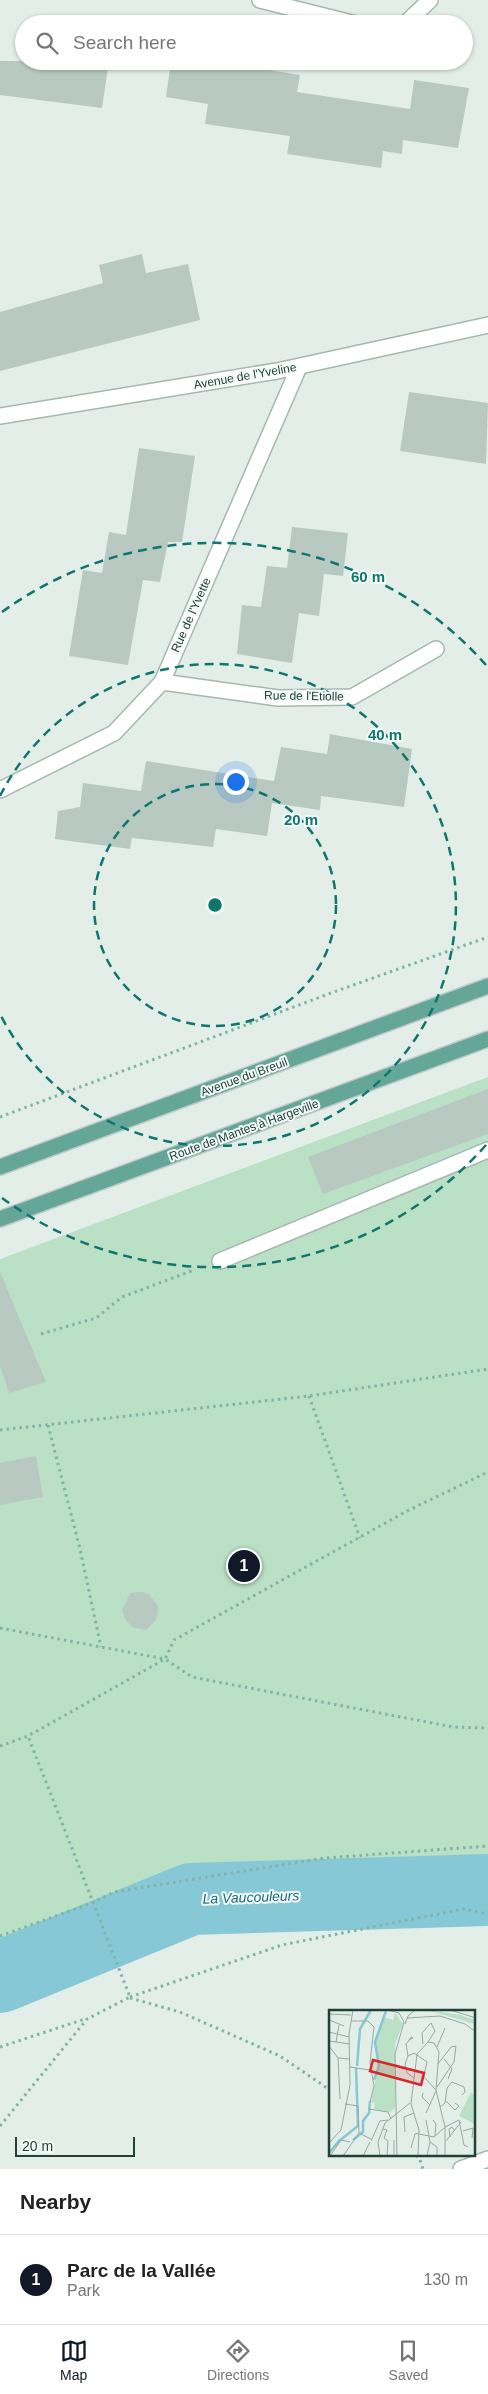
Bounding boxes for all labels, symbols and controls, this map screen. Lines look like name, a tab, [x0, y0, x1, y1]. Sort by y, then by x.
search box	[15, 15, 473, 70]
icon: search	[33, 29, 61, 57]
text: Search here	[73, 32, 177, 53]
street label: Avenue de l'Yveline	[192, 360, 298, 392]
text: 60 m	[351, 568, 385, 585]
street label: Rue de l'Yvette	[168, 575, 214, 655]
street label: Rue de l'Etiolle	[264, 688, 344, 704]
text: 40 m	[368, 726, 402, 743]
your location	[223, 769, 249, 795]
text: 20 m	[284, 811, 318, 828]
centre of rings	[206, 896, 224, 914]
street label: Avenue du Breuil	[199, 1055, 289, 1099]
street label: Route de Mantes à Hargeville	[167, 1096, 321, 1164]
pin: 1	[228, 1547, 260, 1585]
water label: La Vaucouleurs	[202, 1887, 300, 1907]
inset map	[329, 2010, 476, 2156]
scale bar	[15, 2134, 135, 2157]
text: 20 m	[22, 2138, 53, 2154]
text: Nearby	[20, 2190, 91, 2213]
text: Parc de la Vallée	[67, 2260, 216, 2281]
text: 1	[32, 2271, 40, 2288]
text: 130 m	[424, 2271, 468, 2288]
text: Park	[67, 2282, 100, 2299]
tab: Map	[60, 2337, 88, 2383]
tab: Directions	[207, 2337, 269, 2383]
tab: Saved	[389, 2337, 428, 2383]

